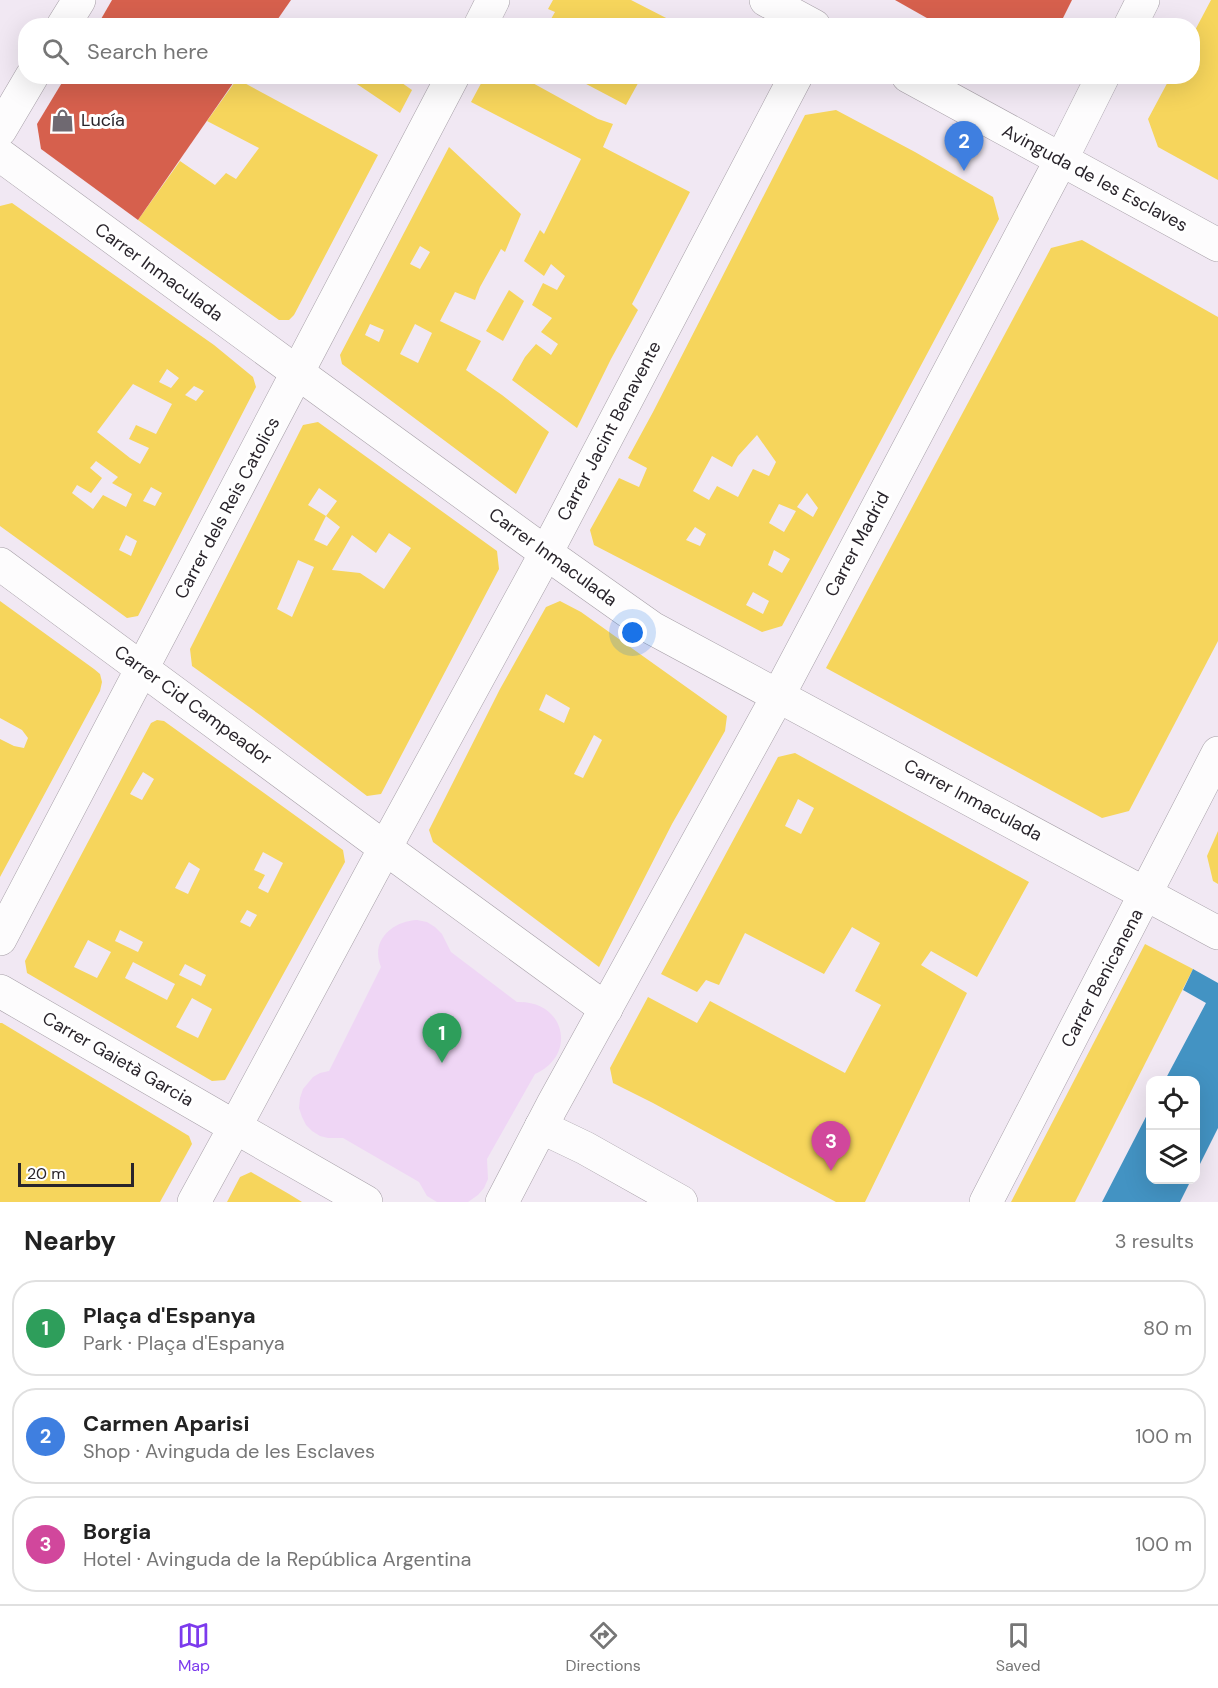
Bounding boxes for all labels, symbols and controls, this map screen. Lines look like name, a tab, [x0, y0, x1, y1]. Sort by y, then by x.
search box	[18, 18, 1200, 84]
icon: search	[39, 35, 72, 68]
text: Search here	[87, 37, 208, 66]
shop icon: Lucía	[50, 107, 76, 133]
place label: Lucía	[81, 108, 125, 132]
street label: Avinguda de les Esclaves	[998, 119, 1192, 237]
pin: 2	[944, 122, 984, 171]
street label: Carrer Inmaculada	[90, 217, 228, 327]
street label: Carrer Jacint Benavente	[551, 337, 667, 525]
street label: Carrer dels Reis Catolics	[169, 413, 285, 603]
street label: Carrer Madrid	[819, 487, 895, 601]
street label: Carrer Inmaculada	[484, 502, 622, 612]
your location	[618, 618, 647, 647]
street label: Carrer Cid Campeador	[109, 640, 277, 771]
street label: Carrer Inmaculada	[900, 753, 1046, 847]
street label: Carrer Benicanena	[1055, 904, 1149, 1052]
street label: Carrer Gaietà Garcia	[38, 1006, 198, 1112]
pin: 1	[422, 1014, 462, 1063]
map controls	[1146, 1076, 1200, 1184]
button: locate	[1146, 1076, 1200, 1130]
pin: 3	[812, 1122, 850, 1171]
button: layers	[1146, 1130, 1200, 1184]
scale bar	[18, 1160, 134, 1188]
text: 20 m	[27, 1163, 66, 1184]
text: Nearby	[24, 1224, 116, 1258]
text: 3 results	[1115, 1228, 1194, 1254]
text: Plaça d'Espanya	[83, 1301, 256, 1330]
text: 1	[42, 1315, 49, 1341]
text: 80 m	[1143, 1315, 1192, 1341]
text: Park · Plaça d'Espanya	[83, 1330, 285, 1356]
text: Carmen Aparisi	[83, 1409, 249, 1438]
text: 2	[40, 1423, 51, 1449]
text: 100 m	[1135, 1423, 1192, 1449]
text: Shop · Avinguda de les Esclaves	[83, 1438, 375, 1464]
text: Borgia	[83, 1517, 151, 1546]
text: 3	[39, 1531, 52, 1557]
text: 100 m	[1135, 1531, 1192, 1557]
text: Hotel · Avinguda de la República Argentina	[83, 1546, 471, 1572]
tab: Map	[177, 1619, 210, 1676]
tab: Directions	[565, 1619, 641, 1676]
tab: Saved	[996, 1619, 1041, 1676]

